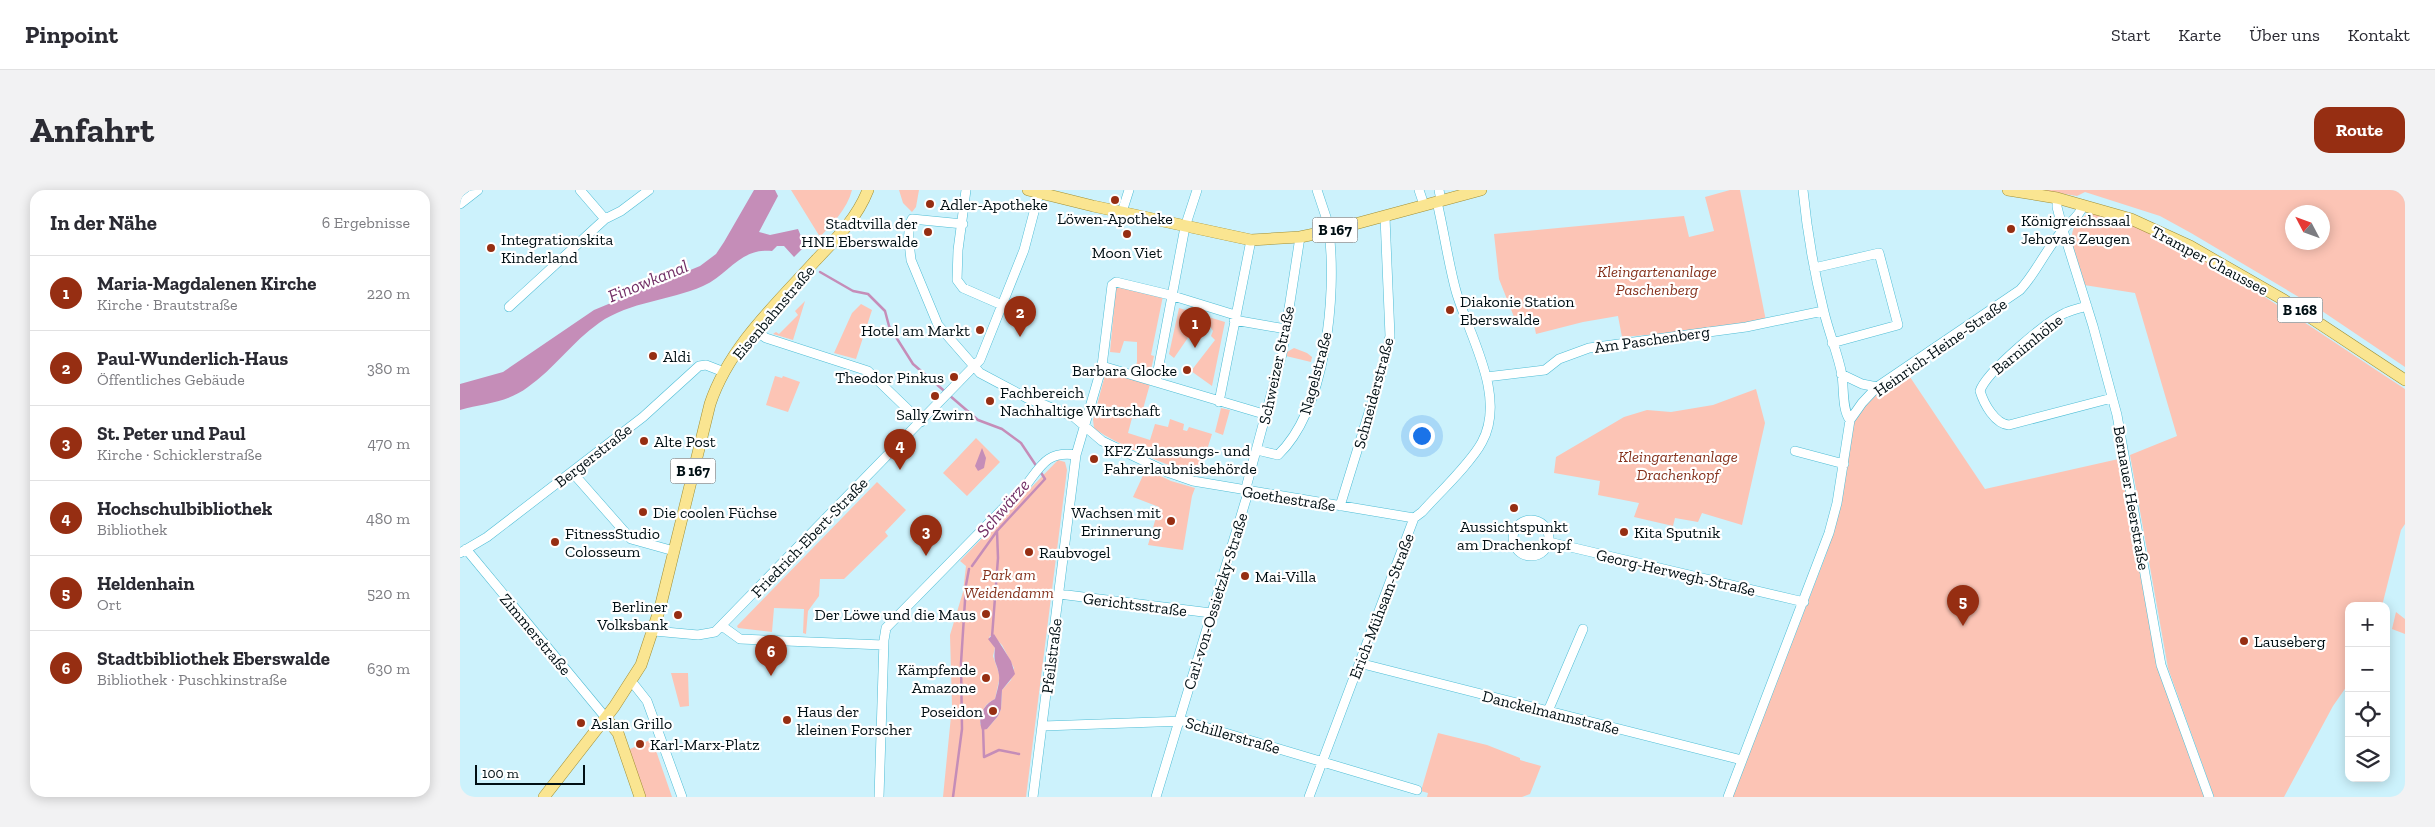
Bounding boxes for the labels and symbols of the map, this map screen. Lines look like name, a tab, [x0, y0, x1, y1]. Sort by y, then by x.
marker: Löwen-Apotheke	[1109, 194, 1121, 206]
place label: Adler-Apotheke	[940, 195, 1048, 214]
marker: Adler-Apotheke	[924, 198, 936, 210]
north arrow	[2285, 205, 2330, 250]
place label: Löwen-Apotheke	[1057, 209, 1173, 228]
place label: Königreichssaal Jehovas Zeugen	[2021, 211, 2131, 248]
place label: Stadtvilla der HNE Eberswalde	[801, 214, 918, 251]
road number: B 167	[1312, 218, 1358, 242]
street label: Tramper Chaussee	[2148, 222, 2271, 299]
marker: Königreichssaal Jehovas Zeugen	[2005, 223, 2017, 235]
marker: Stadtvilla der HNE Eberswalde	[922, 226, 934, 238]
marker: Moon Viet	[1121, 228, 1133, 240]
place label: Integrationskita Kinderland	[501, 230, 614, 267]
marker: Integrationskita Kinderland	[485, 242, 497, 254]
place label: Moon Viet	[1092, 243, 1162, 262]
water label: Finowkanal	[605, 255, 691, 307]
street label: Eisenbahnstraße	[728, 261, 818, 363]
park label: Kleingartenanlage Paschenberg	[1597, 262, 1717, 299]
place label: Diakonie Station Eberswalde	[1460, 292, 1575, 329]
street label: Heinrich-Heine-Straße	[1870, 294, 2011, 401]
pin: 2	[1004, 296, 1036, 337]
road number: B 168	[2278, 298, 2322, 322]
street label: Schweizer Straße	[1255, 304, 1298, 426]
marker: Diakonie Station Eberswalde	[1444, 304, 1456, 316]
pin: 1	[1179, 307, 1211, 348]
street label: Barnimhöhe	[1988, 310, 2066, 379]
place label: Hotel am Markt	[861, 321, 970, 340]
street label: Am Paschenberg	[1593, 322, 1711, 357]
marker: Hotel am Markt	[974, 324, 986, 336]
street label: Nagelstraße	[1295, 330, 1336, 417]
street label: Schneiderstraße	[1349, 335, 1397, 451]
place label: Aldi	[663, 347, 691, 366]
marker: Aldi	[647, 350, 659, 362]
place label: Barbara Glocke	[1072, 361, 1177, 380]
marker: Barbara Glocke	[1181, 364, 1193, 376]
place label: Theodor Pinkus	[835, 368, 944, 387]
marker: Theodor Pinkus	[948, 371, 960, 383]
place label: Fachbereich Nachhaltige Wirtschaft	[1000, 383, 1160, 420]
marker: Sally Zwirn	[929, 390, 941, 402]
marker: Fachbereich Nachhaltige Wirtschaft	[984, 395, 996, 407]
place label: Sally Zwirn	[896, 405, 975, 424]
street label: Bergerstraße	[551, 420, 636, 491]
your location	[1409, 423, 1435, 449]
street label: Bernauer Heerstraße	[2109, 424, 2154, 572]
pin: 4	[884, 429, 916, 470]
place label: Alte Post	[654, 432, 716, 451]
marker: Alte Post	[638, 435, 650, 447]
place label: KFZ Zulassungs- und Fahrerlaubnisbehörde	[1104, 441, 1257, 478]
park label: Kleingartenanlage Drachenkopf	[1618, 447, 1738, 484]
marker: KFZ Zulassungs- und Fahrerlaubnisbehörde	[1088, 453, 1100, 465]
road number: B 167	[670, 458, 716, 484]
street label: Friedrich-Ebert-Straße	[747, 473, 872, 601]
water label: Schwärze	[972, 474, 1034, 542]
street label: Goethestraße	[1241, 482, 1337, 515]
marker: Aussichtspunkt am Drachenkopf	[1508, 502, 1520, 514]
place label: Die coolen Füchse	[653, 503, 777, 522]
place label: Wachsen mit Erinnerung	[1071, 503, 1161, 540]
marker: Die coolen Füchse	[637, 506, 649, 518]
street label: Carl-von-Ossietzky-Straße	[1179, 510, 1251, 692]
pin: 3	[910, 515, 942, 556]
marker: Wachsen mit Erinnerung	[1165, 515, 1177, 527]
place label: Aussichtspunkt am Drachenkopf	[1457, 517, 1573, 554]
place label: Kita Sputnik	[1634, 523, 1721, 542]
place label: FitnessStudio Colosseum	[565, 524, 660, 561]
marker: Kita Sputnik	[1618, 526, 1630, 538]
street label: Erich-Mühsam-Straße	[1345, 531, 1418, 682]
marker: FitnessStudio Colosseum	[549, 536, 561, 548]
place label: Raubvogel	[1039, 543, 1110, 562]
street label: Georg-Herwegh-Straße	[1594, 545, 1757, 600]
marker: Raubvogel	[1023, 546, 1035, 558]
park label: Park am Weidendamm	[964, 565, 1054, 602]
place label: Mai-Villa	[1255, 567, 1317, 586]
marker: Mai-Villa	[1239, 570, 1251, 582]
pin: 5	[1947, 585, 1979, 626]
street label: Gerichtsstraße	[1082, 589, 1188, 620]
street label: Zimmerstraße	[496, 590, 575, 679]
place label: Berliner Volksbank	[596, 597, 669, 634]
place label: Der Löwe und die Maus	[814, 605, 976, 624]
marker: Der Löwe und die Maus	[980, 608, 992, 620]
marker: Berliner Volksbank	[672, 609, 684, 621]
street label: Pfeilstraße	[1037, 617, 1066, 695]
place label: Lauseberg	[2254, 632, 2326, 651]
pin: 6	[755, 635, 787, 676]
marker: Lauseberg	[2238, 635, 2250, 647]
place label: Kämpfende Amazone	[897, 660, 976, 697]
marker: Kämpfende Amazone	[980, 672, 992, 684]
street label: Danckelmannstraße	[1480, 686, 1621, 739]
place label: Haus der kleinen Forscher	[797, 702, 912, 739]
place label: Poseidon	[921, 702, 984, 721]
marker: Poseidon	[987, 705, 999, 717]
street label: Schillerstraße	[1183, 713, 1282, 758]
place label: Aslan Grillo	[591, 714, 672, 733]
marker: Haus der kleinen Forscher	[781, 714, 793, 726]
marker: Aslan Grillo	[575, 717, 587, 729]
place label: Karl-Marx-Platz	[650, 735, 760, 754]
marker: Karl-Marx-Platz	[634, 738, 646, 750]
scale bar	[475, 762, 585, 785]

